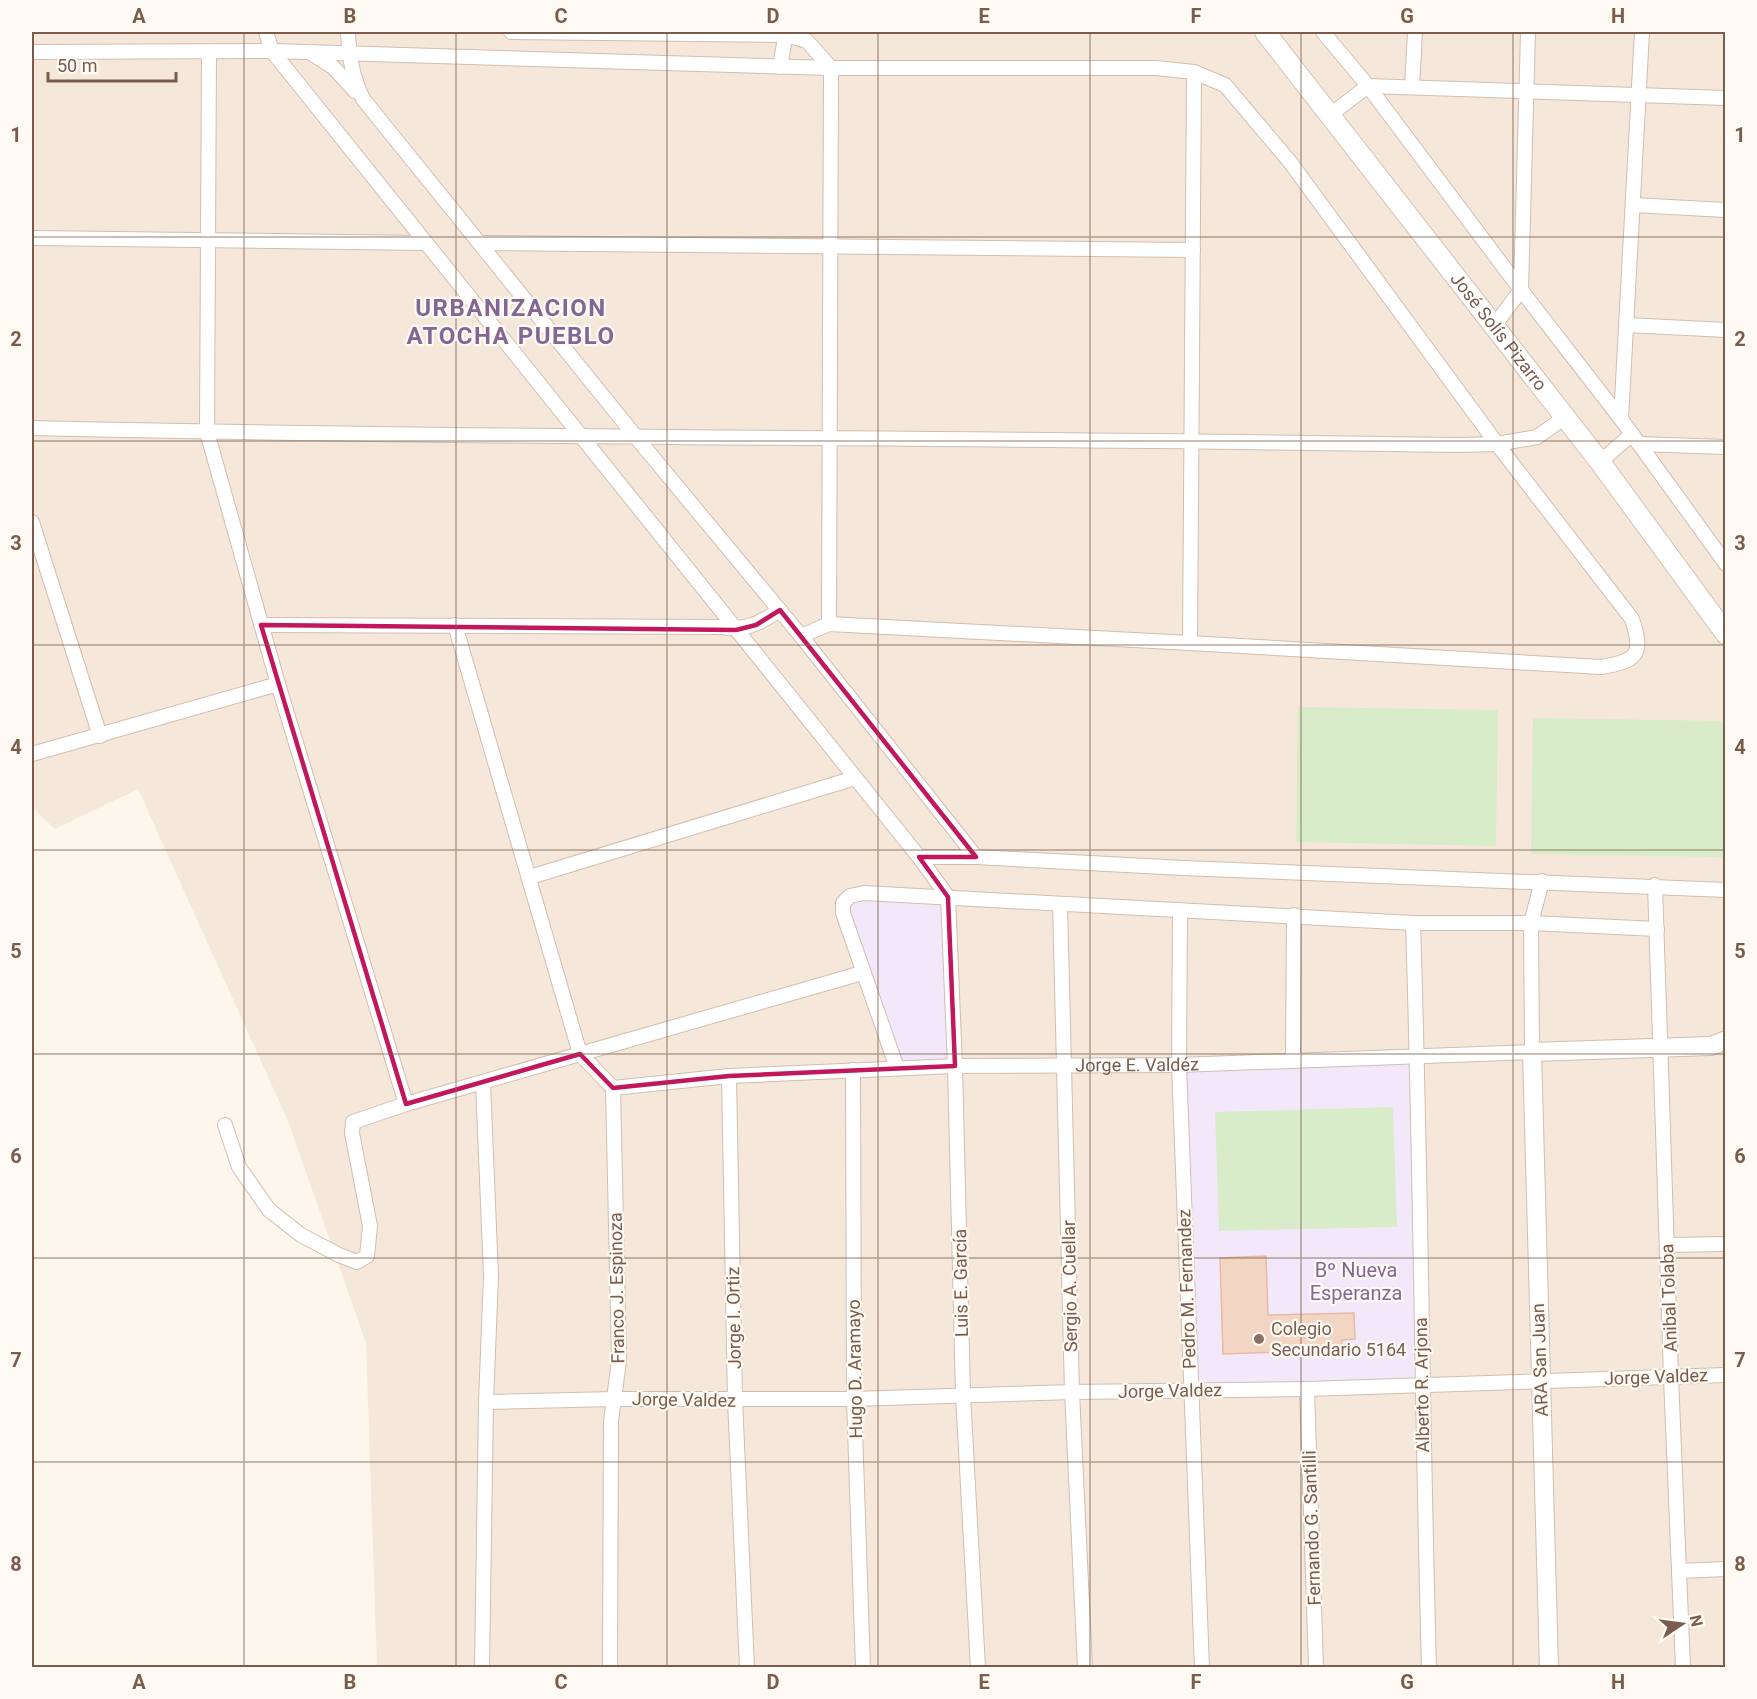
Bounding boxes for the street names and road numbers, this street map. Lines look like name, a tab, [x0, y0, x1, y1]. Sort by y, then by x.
street label: José Solís Pizarro	[1446, 268, 1551, 395]
street label: Jorge E. Valdéz	[1075, 1053, 1199, 1075]
street label: Pedro M. Fernandez	[1173, 1209, 1200, 1369]
street label: Franco J. Espinoza	[605, 1212, 628, 1364]
street label: Sergio A. Cuellar	[1058, 1220, 1081, 1352]
street label: Luis E. García	[949, 1229, 972, 1337]
street label: Anibal Tolaba	[1656, 1243, 1681, 1353]
street label: Jorge I. Ortiz	[722, 1267, 745, 1369]
street label: Hugo D. Aramayo	[843, 1299, 866, 1439]
street label: ARA San Juan	[1527, 1303, 1552, 1417]
street label: Alberto R. Arjona	[1410, 1317, 1433, 1453]
street label: Jorge Valdez	[1604, 1364, 1708, 1389]
street label: Jorge Valdez	[1118, 1379, 1222, 1402]
street label: Jorge Valdez	[632, 1388, 736, 1411]
street label: Fernando G. Santilli	[1298, 1450, 1325, 1606]

